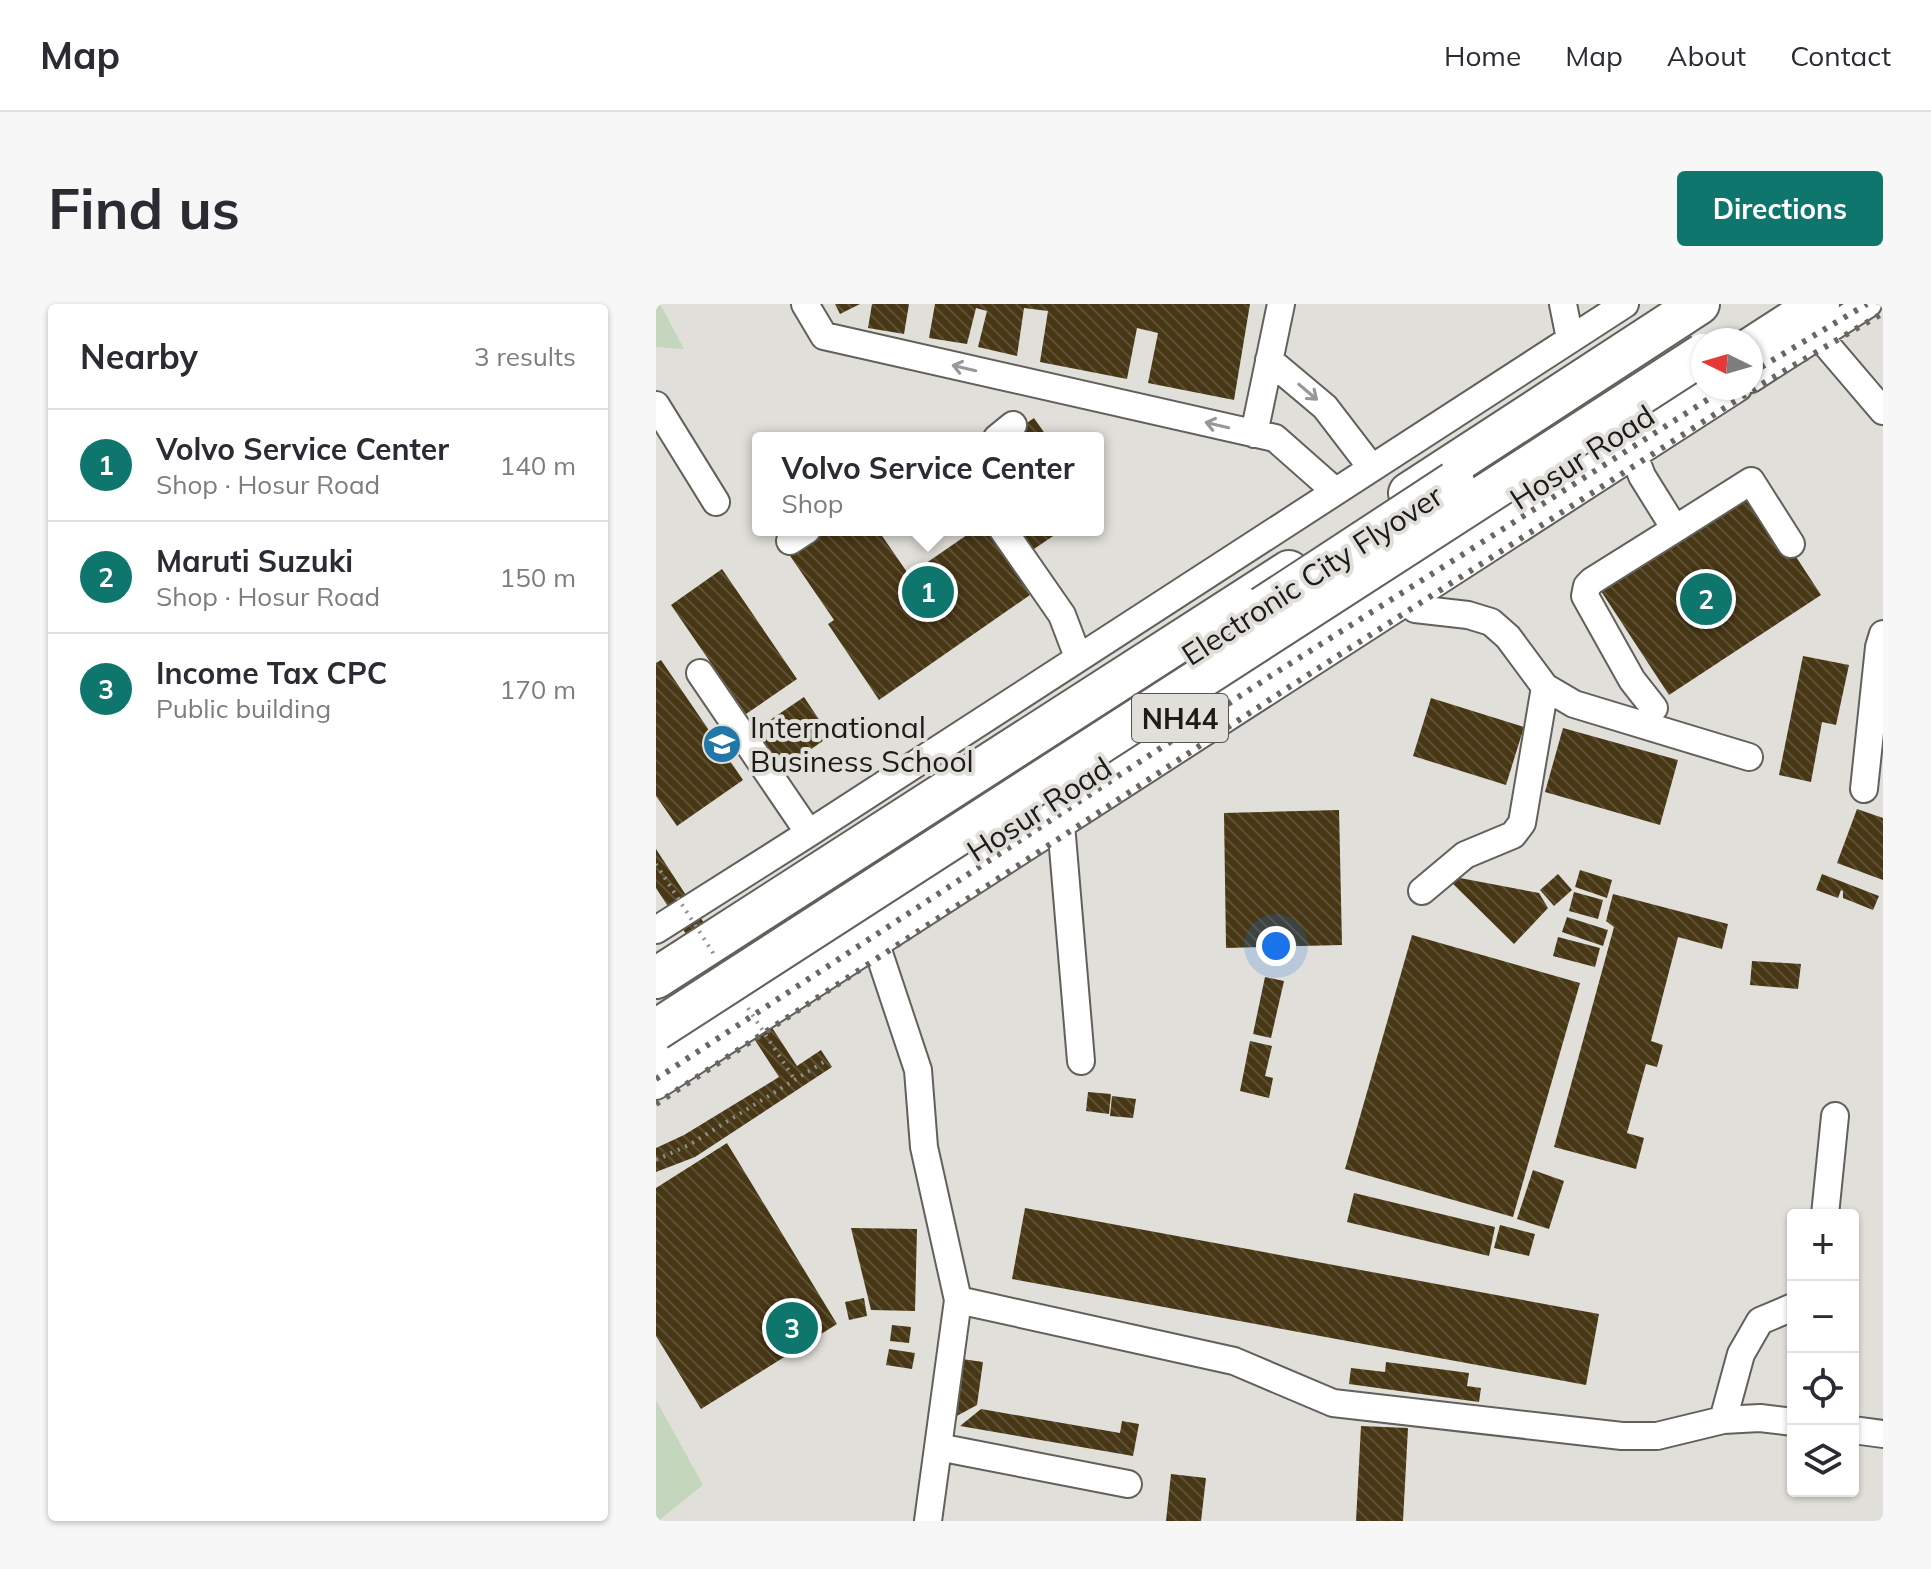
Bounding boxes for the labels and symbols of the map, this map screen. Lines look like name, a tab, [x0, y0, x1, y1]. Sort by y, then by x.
north arrow	[1691, 328, 1763, 400]
one-way arrow	[951, 360, 977, 375]
one-way arrow	[1298, 383, 1318, 401]
street label: Hosur Road	[1503, 396, 1661, 518]
one-way arrow	[1205, 417, 1231, 432]
street label: Electronic City Flyover	[1174, 476, 1450, 674]
pin: 1	[902, 562, 954, 622]
pin: 2	[1680, 569, 1732, 629]
road number: NH44	[1132, 694, 1228, 742]
place label: International Business School	[750, 708, 974, 780]
school or university icon: International Business School	[701, 723, 743, 765]
street label: Hosur Road	[960, 748, 1118, 870]
your location	[1256, 926, 1296, 966]
pin: 3	[766, 1298, 818, 1358]

